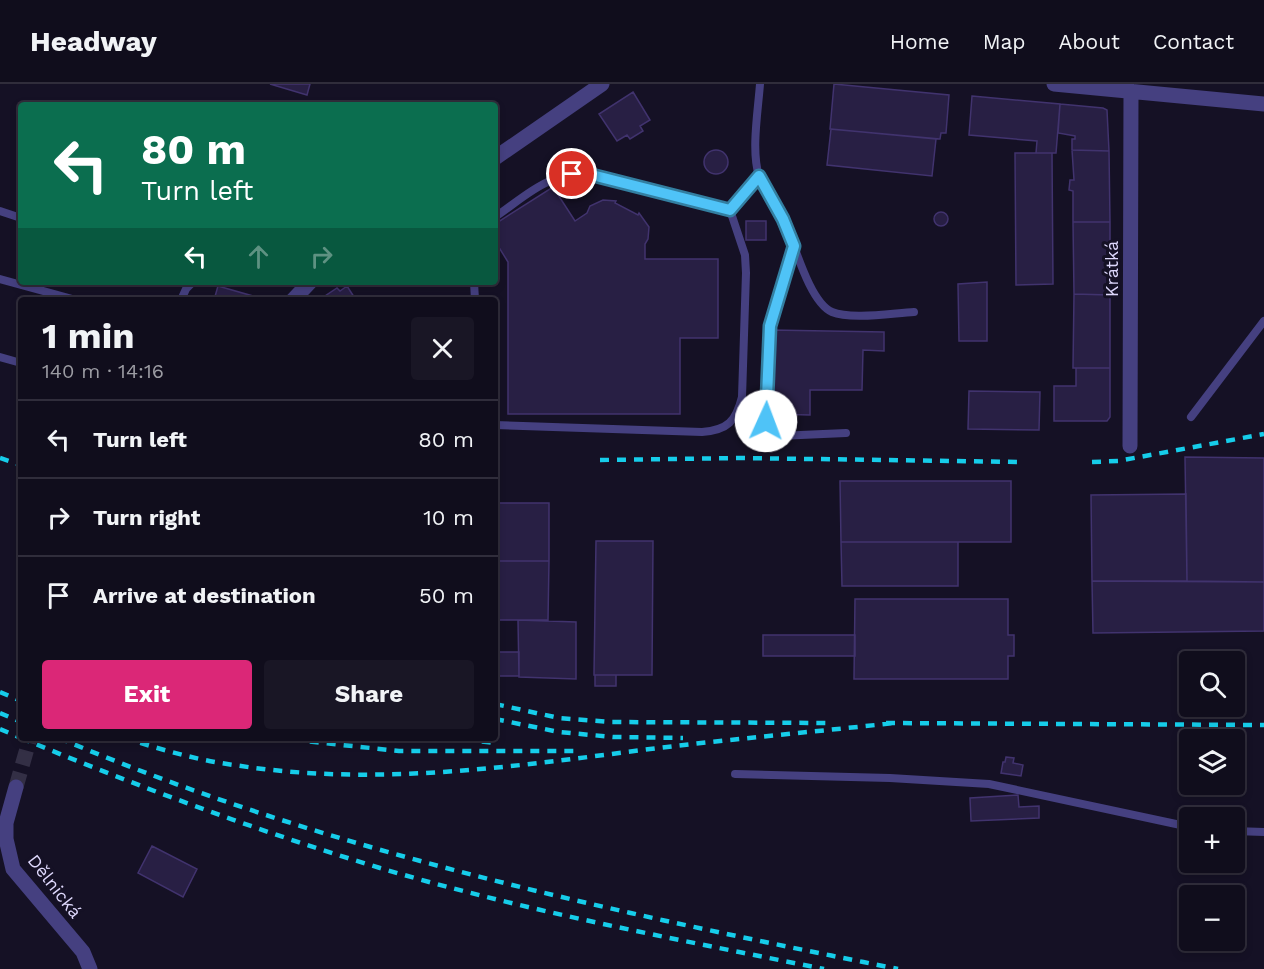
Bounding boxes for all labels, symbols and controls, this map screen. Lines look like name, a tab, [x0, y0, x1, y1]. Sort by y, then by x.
text: Headway	[30, 25, 157, 58]
text: Home	[890, 29, 950, 54]
text: Map	[983, 29, 1026, 54]
text: About	[1059, 29, 1120, 54]
text: Contact	[1153, 29, 1234, 54]
text: 80 m	[141, 125, 246, 174]
icon: left	[42, 126, 120, 204]
pin	[546, 148, 597, 199]
icon: arrive	[555, 157, 588, 190]
text: Turn left	[141, 175, 253, 207]
icon: left	[179, 240, 212, 273]
icon: ahead	[242, 240, 275, 273]
icon: right	[305, 240, 338, 273]
street label: Krátká	[1101, 241, 1122, 297]
text: 1 min	[42, 315, 134, 357]
button: close	[411, 317, 474, 380]
text: 140 m · 14:16	[42, 359, 164, 383]
position arrow	[734, 389, 798, 453]
icon: left	[42, 423, 75, 456]
text: Turn left	[93, 427, 187, 452]
text: 80 m	[418, 427, 474, 452]
icon: right	[42, 501, 75, 534]
text: Turn right	[93, 505, 200, 530]
text: 10 m	[423, 505, 474, 530]
icon: arrive	[42, 579, 75, 612]
text: Arrive at destination	[93, 583, 316, 608]
text: 50 m	[419, 583, 474, 608]
map controls	[1179, 651, 1245, 951]
button: search	[1179, 651, 1245, 717]
button: Exit	[42, 660, 252, 729]
button: Share	[264, 660, 474, 729]
button: layers	[1179, 729, 1245, 795]
button: +	[1179, 807, 1245, 873]
street label: Dělnická	[24, 850, 86, 922]
button: −	[1179, 885, 1245, 951]

